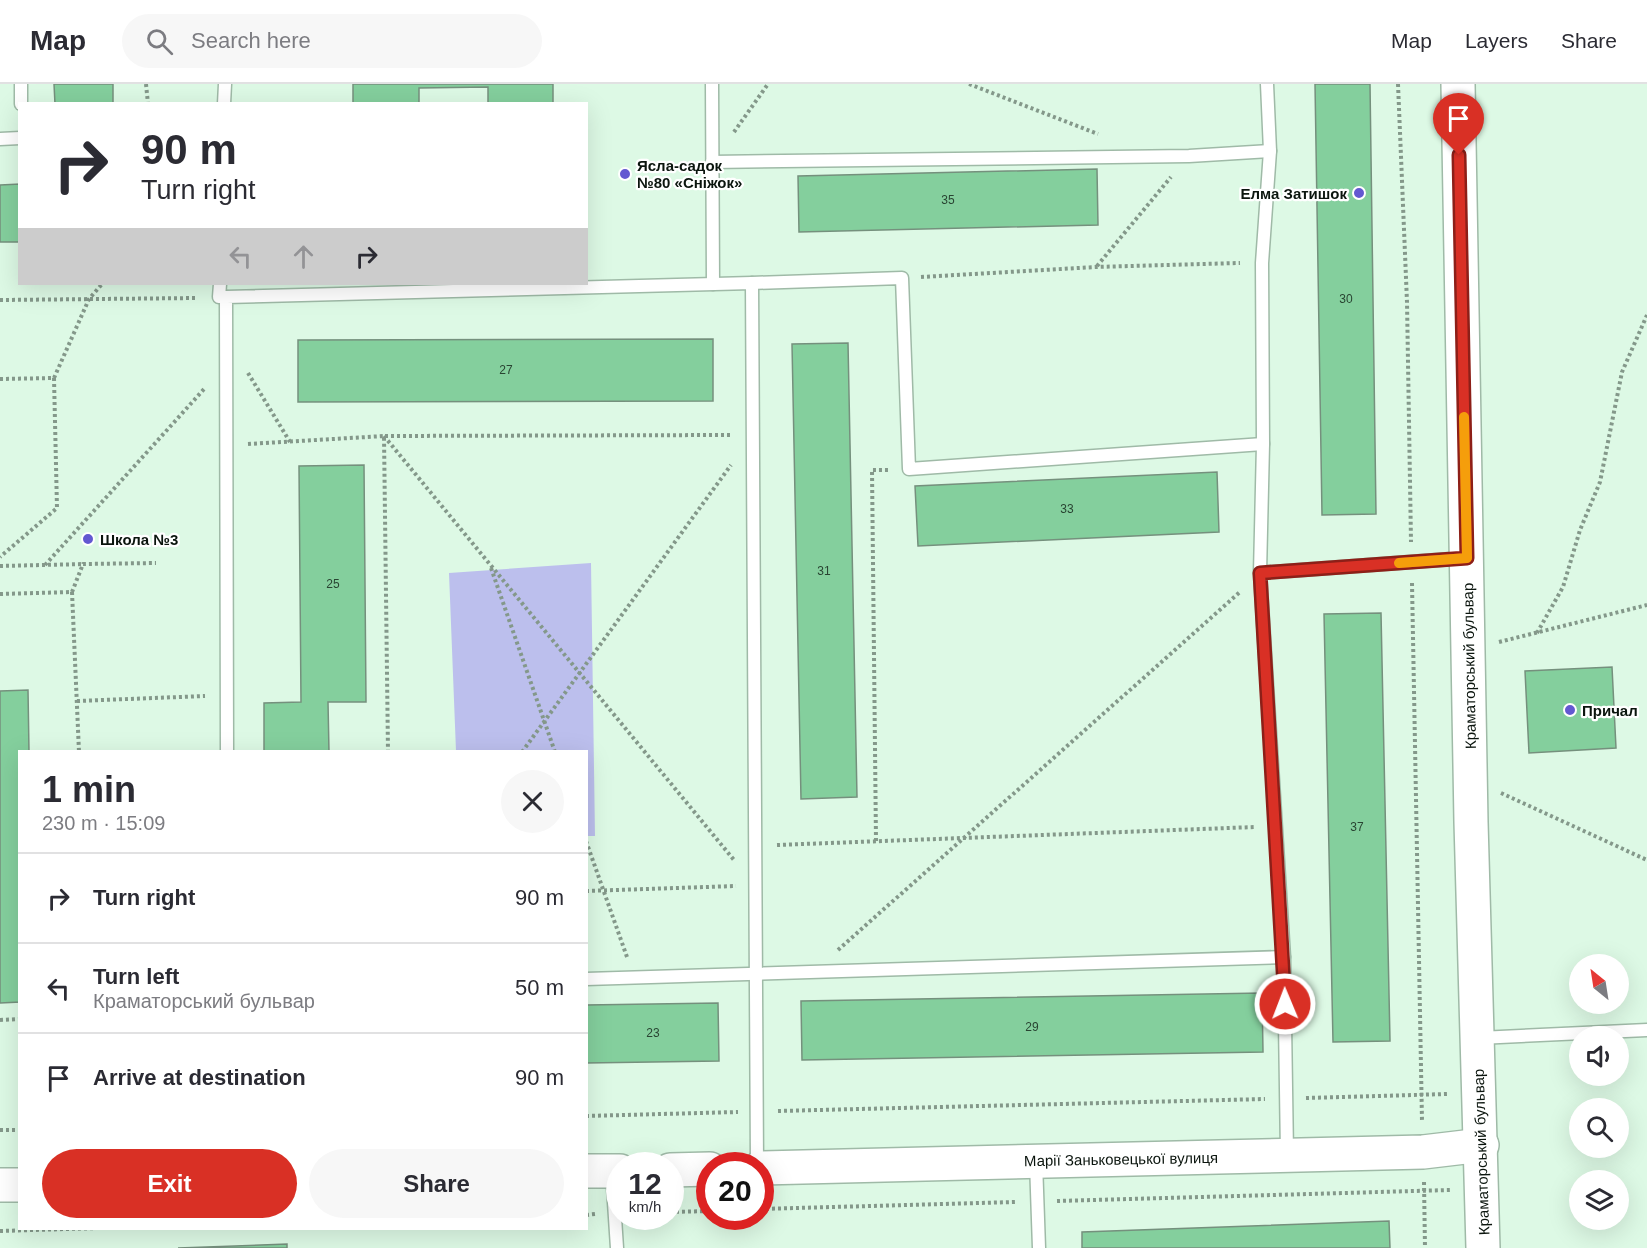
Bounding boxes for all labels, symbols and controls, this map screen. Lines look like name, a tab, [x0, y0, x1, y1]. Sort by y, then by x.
search box	[122, 14, 542, 68]
text: Map	[30, 25, 86, 56]
icon: search	[143, 25, 176, 58]
text: Search here	[191, 28, 311, 53]
text: Map	[1391, 29, 1432, 52]
text: Layers	[1465, 29, 1528, 52]
text: Share	[1561, 29, 1617, 52]
pin	[1433, 93, 1484, 155]
icon: arrive	[1442, 102, 1475, 135]
icon: right	[42, 126, 120, 204]
text: 90 m	[141, 126, 237, 173]
place label: Ясла-садок №80 «Сніжок»	[637, 157, 742, 191]
marker: Ясла-садок №80 «Сніжок»	[618, 167, 632, 181]
text: Turn right	[141, 175, 256, 205]
place label: Елма Затишок	[1241, 185, 1347, 202]
marker: Елма Затишок	[1352, 186, 1366, 200]
house number: 35	[941, 193, 955, 207]
icon: left	[224, 240, 257, 273]
icon: ahead	[287, 240, 320, 273]
icon: right	[350, 240, 383, 273]
house number: 30	[1339, 292, 1353, 306]
house number: 27	[499, 363, 513, 377]
house number: 33	[1060, 502, 1074, 516]
place label: Школа №3	[100, 531, 178, 548]
marker: Школа №3	[81, 532, 95, 546]
house number: 31	[817, 564, 831, 578]
house number: 25	[326, 577, 340, 591]
street label: Краматорський бульвар	[1459, 583, 1479, 749]
place label: Причал	[1582, 702, 1638, 719]
marker: Причал	[1563, 703, 1577, 717]
text: 1 min	[42, 769, 136, 810]
button: close	[501, 770, 564, 833]
text: 230 m · 15:09	[42, 812, 165, 834]
house number: 37	[1350, 820, 1364, 834]
icon: right	[42, 882, 75, 915]
text: Turn right	[93, 885, 195, 910]
text: 90 m	[515, 885, 564, 910]
north arrow	[1569, 954, 1629, 1014]
map controls	[1569, 954, 1629, 1230]
text: Turn left	[93, 964, 179, 989]
icon: left	[42, 972, 75, 1005]
position arrow	[1253, 972, 1317, 1036]
text: 50 m	[515, 975, 564, 1000]
text: Краматорський бульвар	[93, 990, 315, 1012]
house number: 29	[1025, 1020, 1039, 1034]
house number: 23	[646, 1026, 660, 1040]
button: sound	[1569, 1026, 1629, 1086]
icon: arrive	[42, 1062, 75, 1095]
text: Arrive at destination	[93, 1065, 306, 1090]
text: 90 m	[515, 1065, 564, 1090]
street label: Краматорський бульвар	[1470, 1069, 1492, 1235]
button: search	[1569, 1098, 1629, 1158]
button: Exit	[42, 1149, 297, 1218]
button: Share	[309, 1149, 564, 1218]
street label: Марії Заньковецької вулиця	[1024, 1149, 1218, 1169]
speed limit sign: 20	[696, 1152, 774, 1230]
text: 12	[628, 1167, 662, 1200]
button: layers	[1569, 1170, 1629, 1230]
text: km/h	[629, 1198, 661, 1215]

